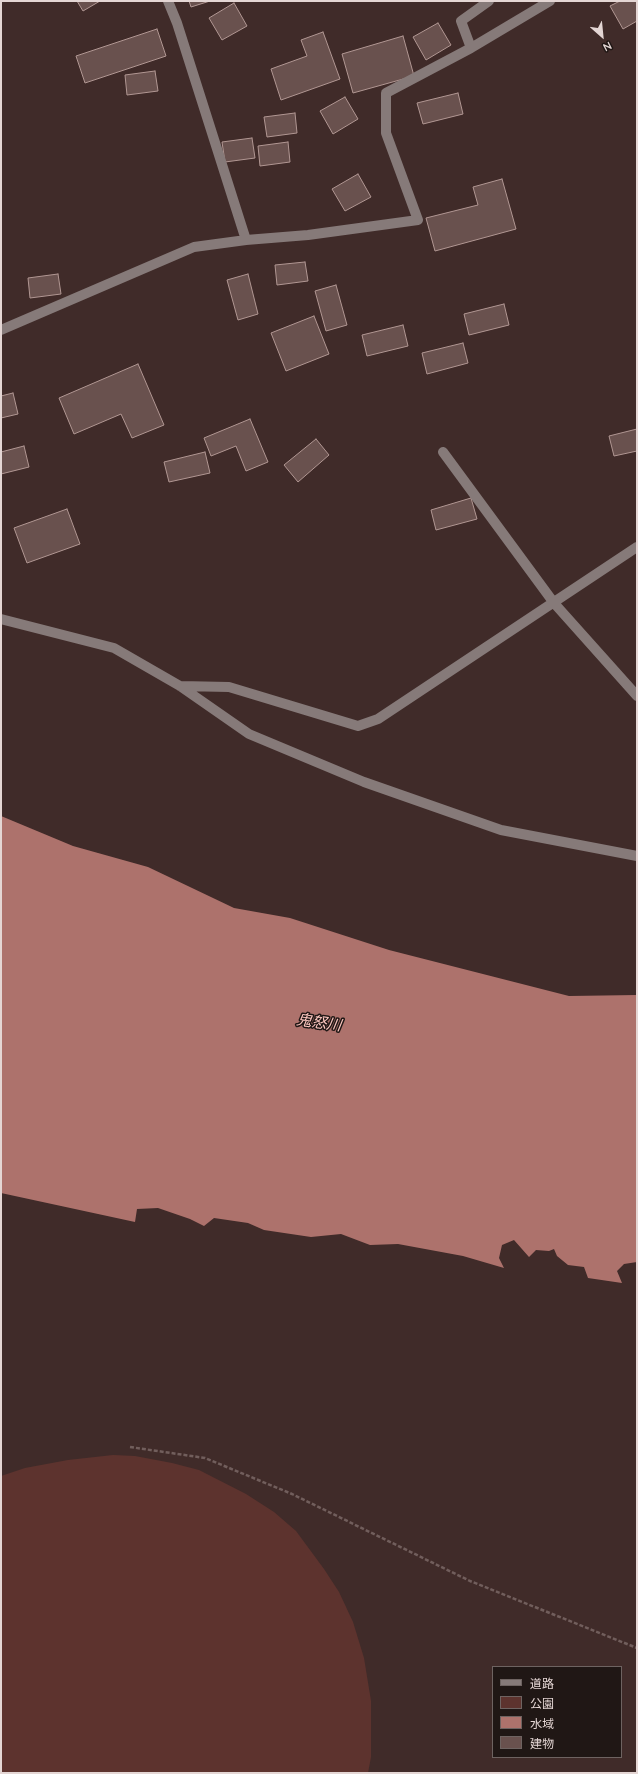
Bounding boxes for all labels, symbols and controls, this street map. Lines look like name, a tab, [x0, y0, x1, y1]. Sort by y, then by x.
north arrow	[582, 16, 622, 56]
text: N	[601, 39, 614, 55]
water label: 鬼怒川	[295, 1011, 343, 1035]
legend	[492, 1666, 622, 1758]
text: 道路	[530, 1676, 554, 1691]
text: 公園	[530, 1696, 554, 1711]
text: 水域	[530, 1716, 554, 1731]
text: 建物	[530, 1736, 554, 1751]

